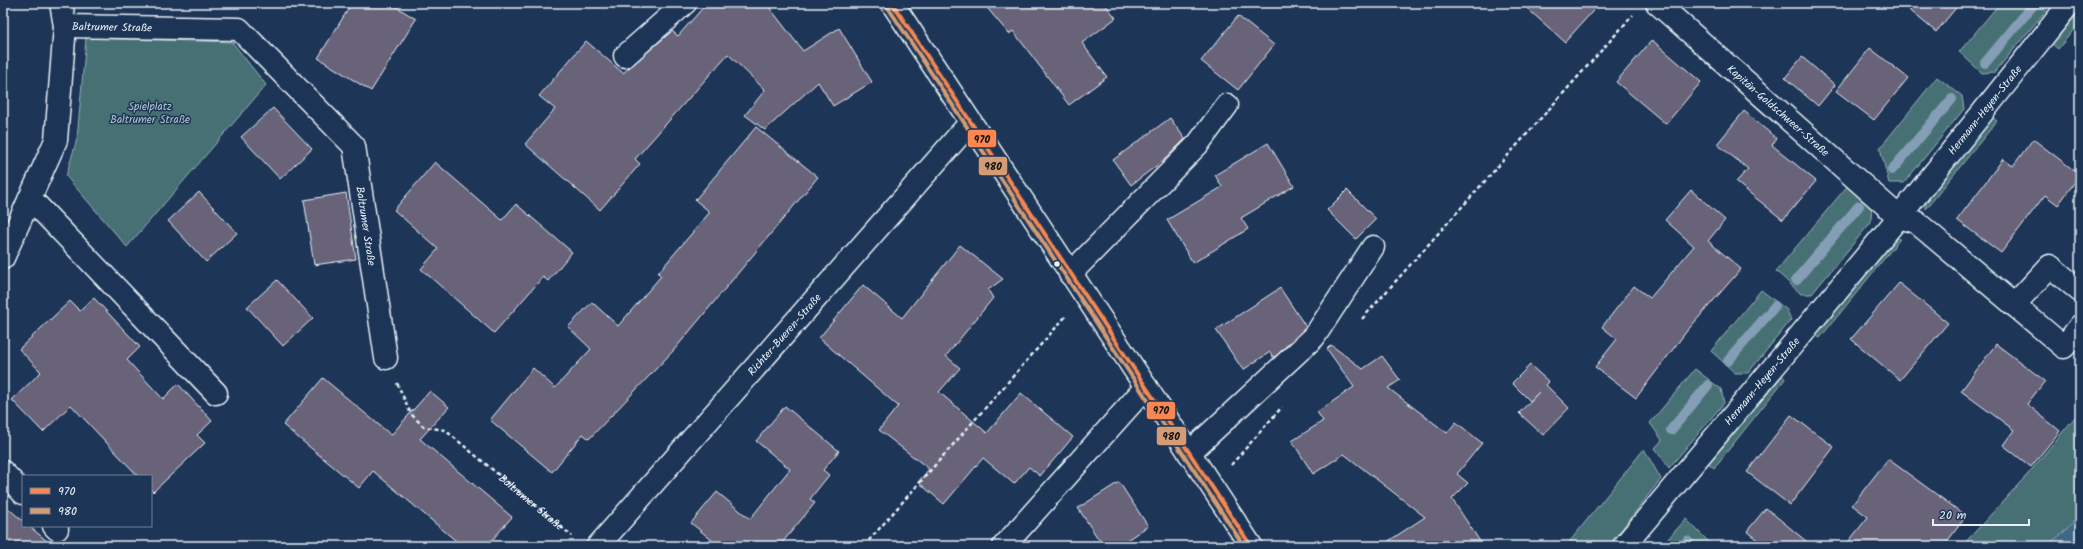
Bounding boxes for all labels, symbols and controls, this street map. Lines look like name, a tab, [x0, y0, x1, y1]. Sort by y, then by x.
street label: Baltrumer Straße	[72, 18, 152, 38]
street label: Kapitän-Goldschweer-Straße	[1722, 61, 1833, 161]
street label: Hermann-Heyen-Straße	[1944, 62, 2027, 159]
park label: Spielplatz Baltrumer Straße	[110, 98, 190, 129]
line badge: 970	[967, 129, 997, 148]
text: 970	[974, 131, 991, 149]
line badge: 980	[978, 156, 1008, 176]
text: 980	[984, 158, 1002, 176]
street label: Baltrumer Straße	[350, 185, 380, 267]
unlabelled marker	[1052, 259, 1062, 269]
street label: Richter-Bueren-Straße	[744, 290, 826, 380]
street label: Hermann-Heyen-Straße	[1720, 333, 1805, 430]
line badge: 970	[1146, 401, 1176, 420]
text: 970	[1153, 402, 1170, 420]
line badge: 980	[1156, 426, 1187, 446]
text: 980	[1162, 428, 1180, 446]
street label: Baltrumer Straße	[494, 470, 567, 535]
legend	[22, 475, 152, 527]
text: 970	[58, 482, 75, 501]
scale bar	[1933, 501, 2029, 527]
text: 980	[58, 502, 77, 521]
text: 20 m	[1939, 506, 1967, 525]

